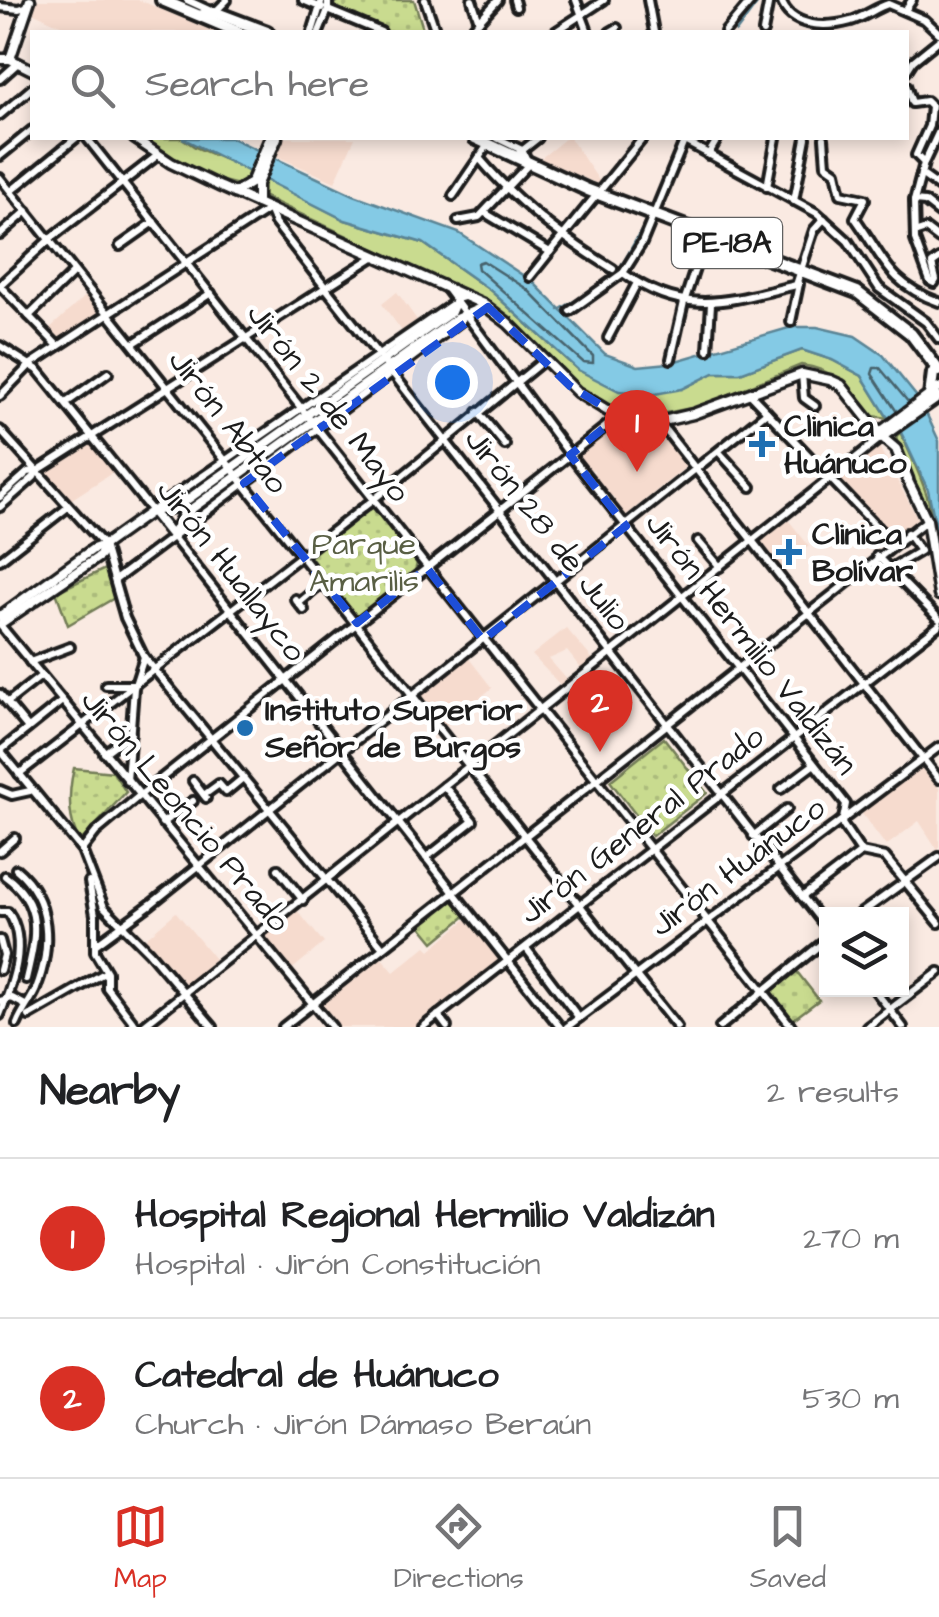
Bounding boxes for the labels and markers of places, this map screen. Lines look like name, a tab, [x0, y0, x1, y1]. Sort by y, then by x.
pin: 1	[604, 390, 670, 472]
place label: Clinica Huánuco	[784, 404, 907, 486]
marker: Clinica Huánuco	[749, 431, 775, 457]
place label: Clinica Bolívar	[812, 512, 914, 594]
marker: Clinica Bolívar	[776, 539, 802, 565]
pin: 2	[568, 670, 632, 752]
place label: Instituto Superior Señor de Burgos	[264, 688, 523, 771]
marker: Instituto Superior Señor de Burgos	[234, 717, 256, 739]

